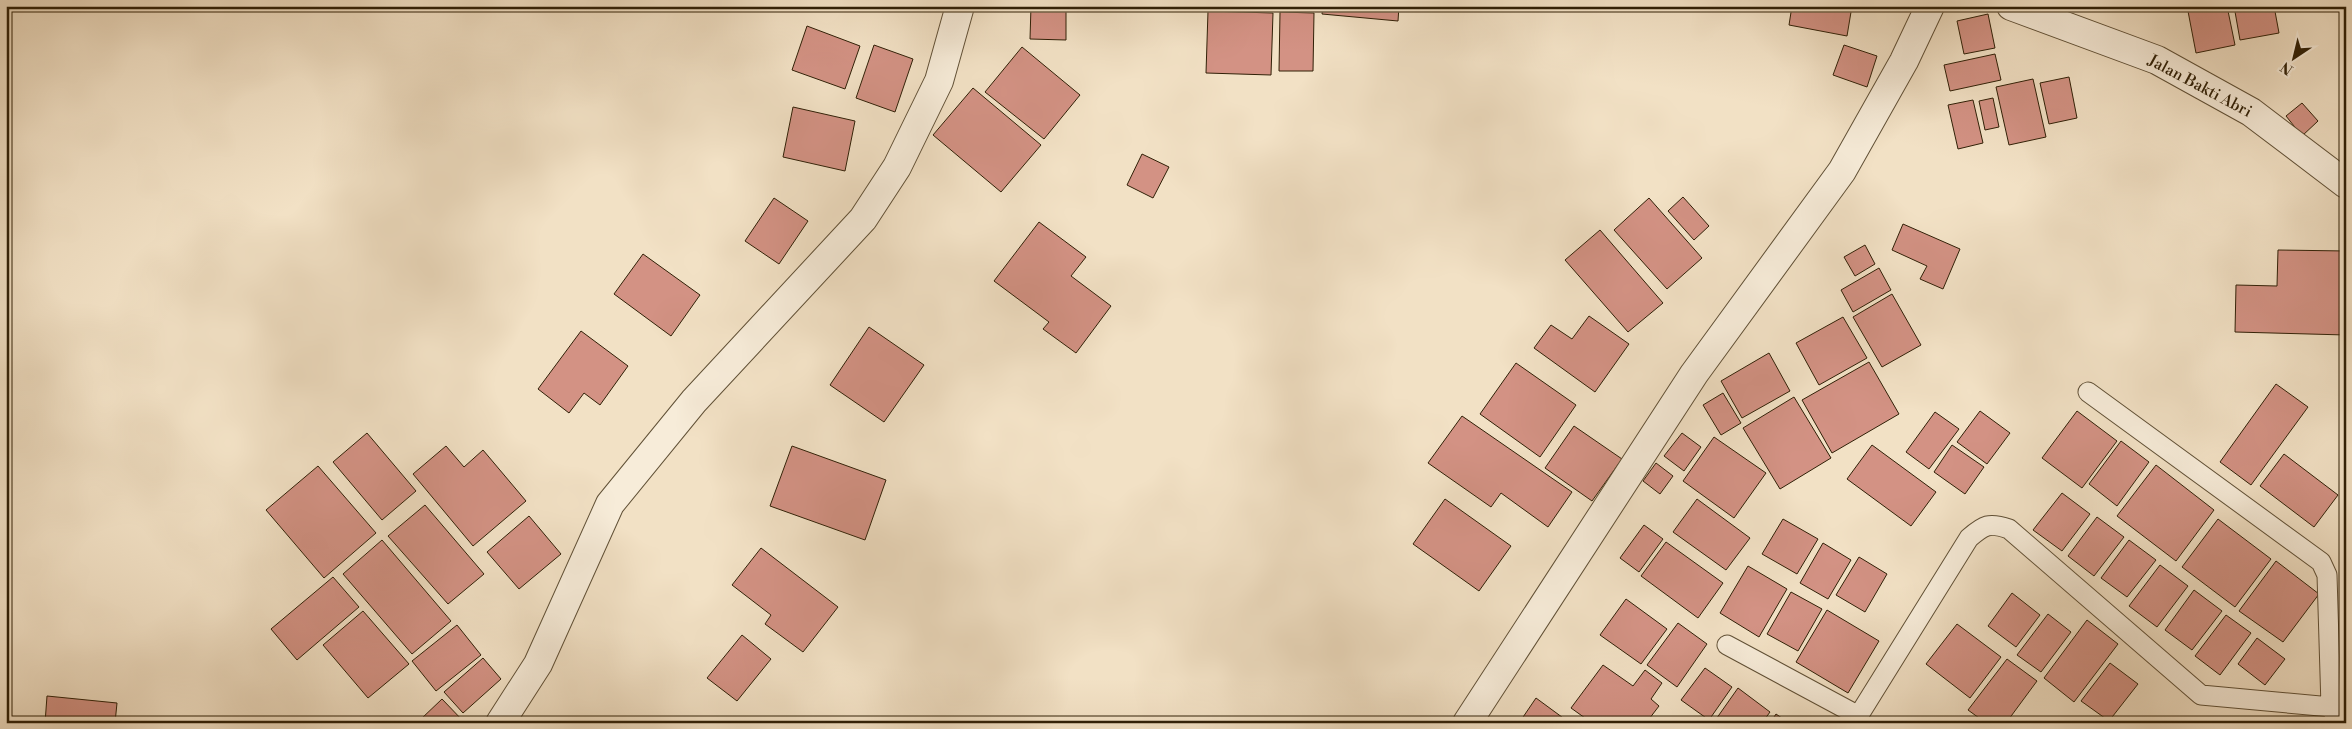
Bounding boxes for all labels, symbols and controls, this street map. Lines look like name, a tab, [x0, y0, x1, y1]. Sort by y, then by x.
north arrow	[2270, 32, 2320, 82]
street label: Jalan Bakti Abri	[2144, 50, 2255, 122]
text: N	[2277, 57, 2297, 78]

